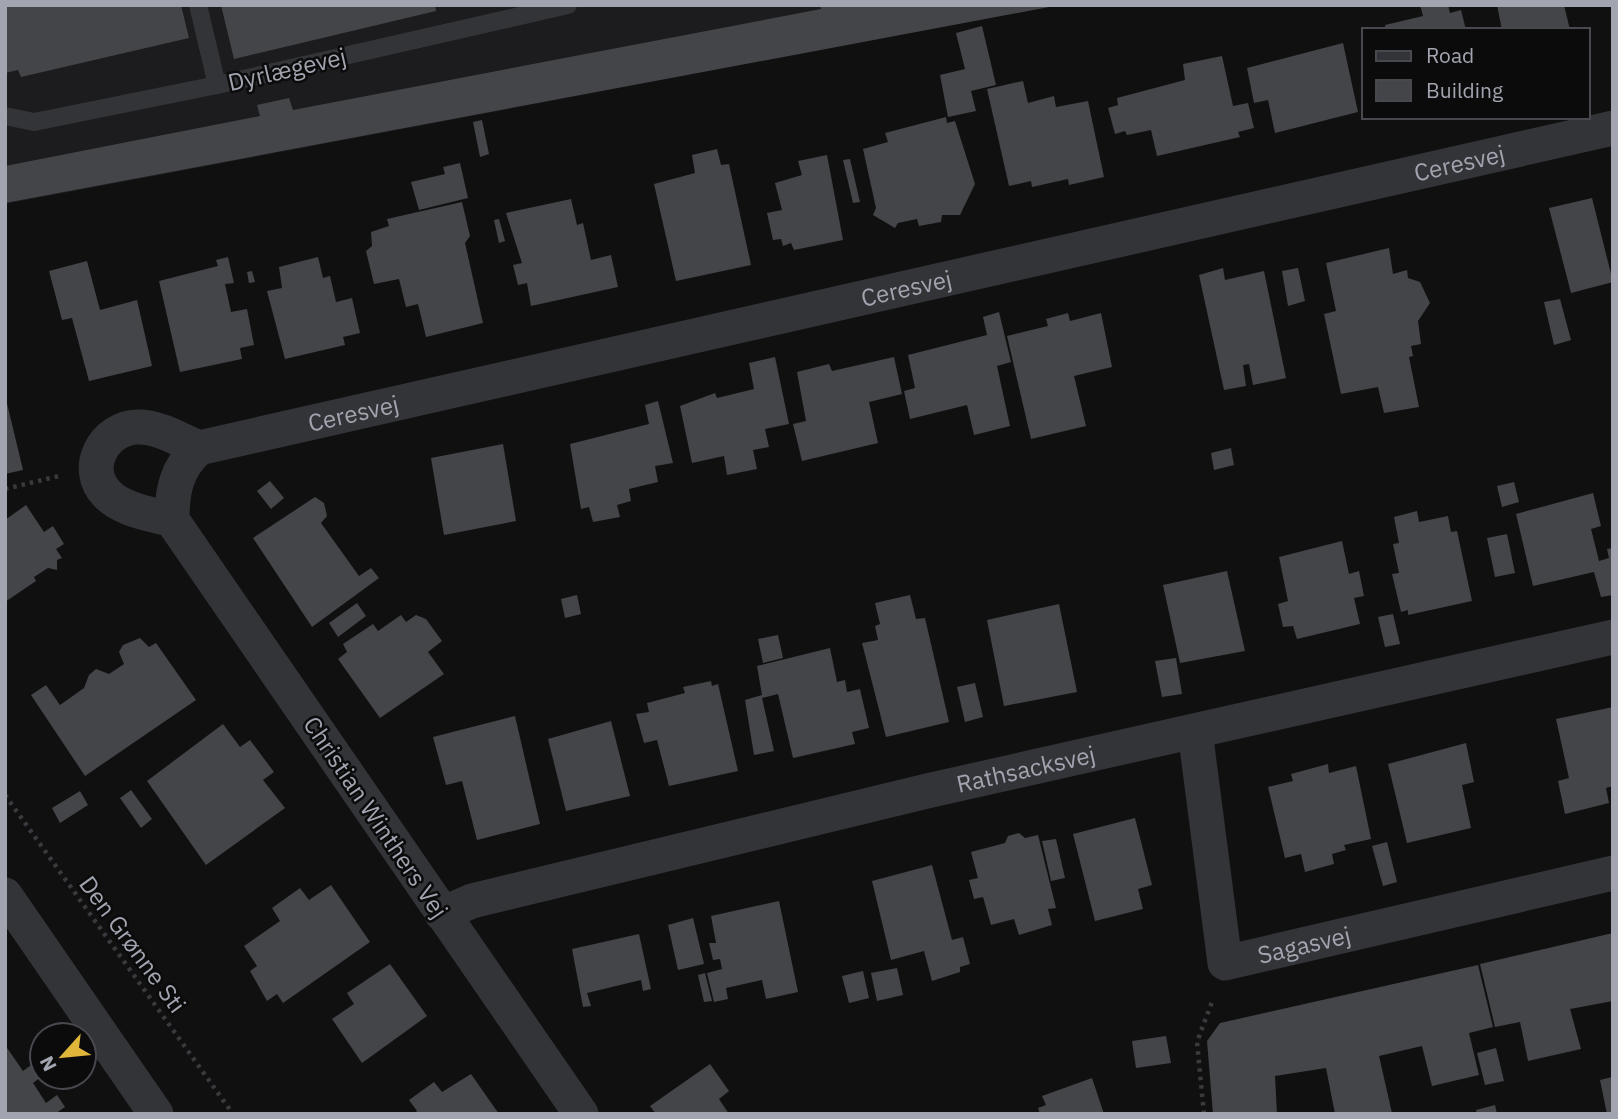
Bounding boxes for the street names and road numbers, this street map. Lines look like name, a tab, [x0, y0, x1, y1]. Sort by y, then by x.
street label: Dyrlægevej	[225, 40, 349, 98]
street label: Ceresvej	[1411, 137, 1508, 189]
street label: Ceresvej	[858, 262, 955, 314]
street label: Ceresvej	[305, 387, 402, 439]
street label: Christian Winthers Vej	[297, 710, 455, 924]
street label: Rathsacksvej	[953, 738, 1098, 800]
street label: Den Grønne Sti	[72, 869, 194, 1019]
street label: Sagasvej	[1254, 918, 1354, 971]

